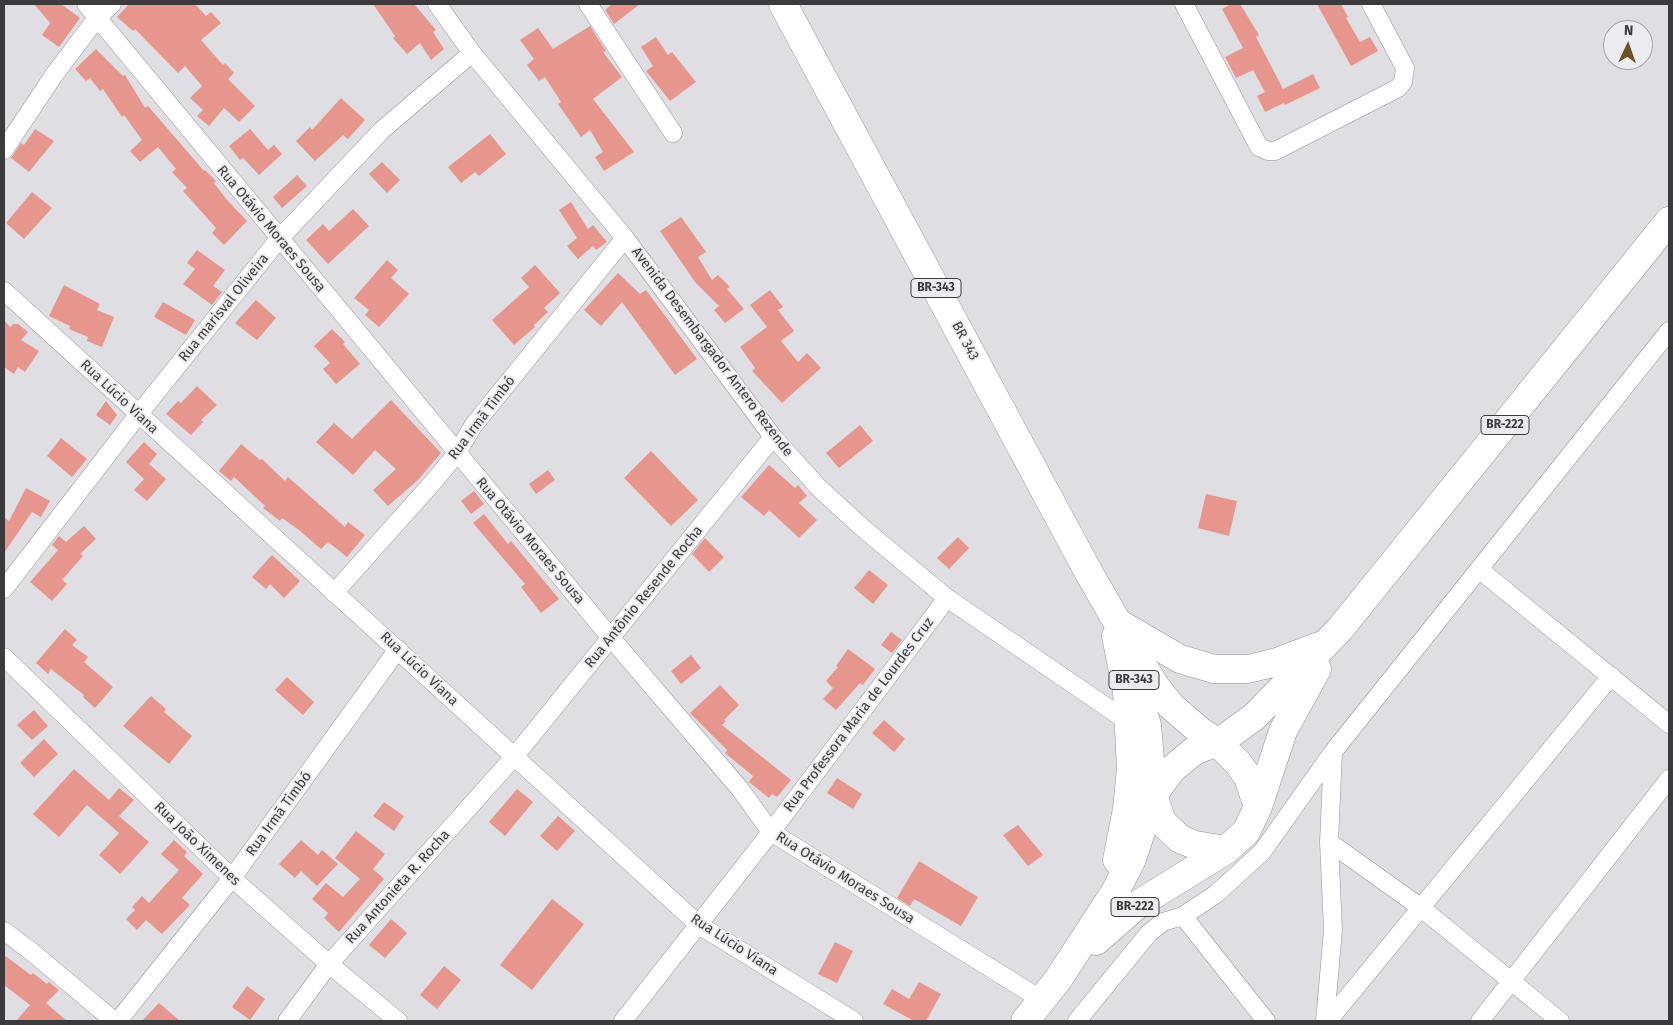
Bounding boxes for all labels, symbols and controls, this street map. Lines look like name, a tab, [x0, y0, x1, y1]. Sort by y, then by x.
north arrow	[1603, 20, 1653, 70]
text: N	[1624, 22, 1634, 39]
street label: Rua Otávio Moraes Sousa	[213, 162, 329, 296]
street label: Avenida Desembargador Antero Rezende	[628, 244, 796, 460]
street label: Rua marisval Oliveira	[175, 251, 273, 365]
road number: BR-343	[911, 278, 961, 298]
street label: BR 343	[948, 319, 982, 363]
street label: Rua Lúcio Viana	[77, 357, 161, 437]
street label: Rua Irmã Timbó	[445, 373, 519, 463]
road number: BR-222	[1481, 416, 1529, 434]
street label: Rua Otávio Moraes Sousa	[472, 474, 588, 608]
street label: Rua Antônio Resende Rocha	[581, 522, 707, 672]
street label: Rua Professora Maria de Lourdes Cruz	[780, 615, 938, 815]
street label: Rua Lúcio Viana	[377, 629, 461, 709]
road number: BR-343	[1109, 670, 1159, 690]
street label: Rua Irmã Timbó	[243, 768, 315, 860]
street label: Rua João Ximenes	[150, 799, 244, 889]
street label: Rua Antonieta R. Rocha	[342, 826, 454, 948]
street label: Rua Otávio Moraes Sousa	[773, 828, 917, 928]
road number: BR-222	[1111, 898, 1159, 916]
street label: Rua Lúcio Viana	[687, 911, 781, 979]

